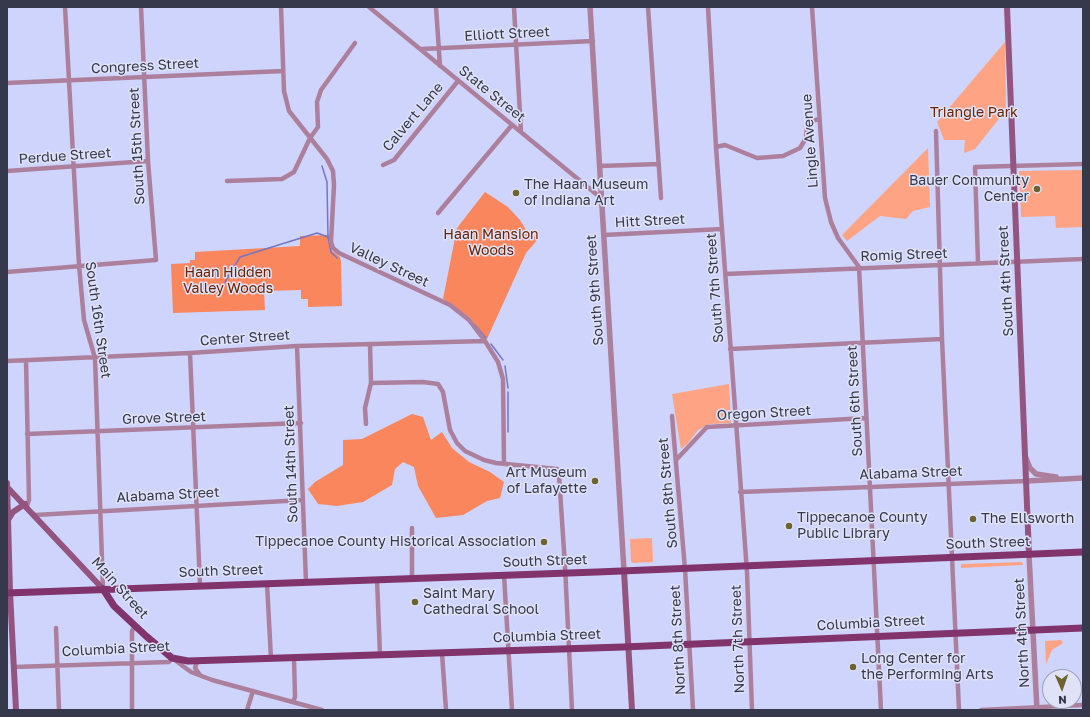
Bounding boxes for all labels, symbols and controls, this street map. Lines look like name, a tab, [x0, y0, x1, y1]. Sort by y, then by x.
street label: Elliott Street	[464, 23, 550, 45]
street label: Congress Street	[90, 55, 200, 77]
street label: State Street	[455, 62, 529, 126]
street label: Calvert Lane	[379, 79, 447, 155]
street label: South 15th Street	[126, 87, 148, 205]
street label: Lingle Avenue	[798, 93, 822, 189]
park label: Triangle Park	[930, 105, 1018, 121]
street label: Perdue Street	[18, 144, 112, 168]
place label: Bauer Community Center	[909, 173, 1029, 206]
place label: The Haan Museum of Indiana Art	[524, 177, 648, 210]
marker: Bauer Community Center	[1032, 184, 1042, 194]
marker: The Haan Museum of Indiana Art	[511, 188, 521, 198]
street label: Hitt Street	[614, 211, 686, 231]
street label: South 4th Street	[995, 225, 1017, 337]
park label: Haan Mansion Woods	[443, 227, 539, 260]
street label: South 7th Street	[703, 232, 727, 344]
street label: South 9th Street	[583, 234, 607, 346]
street label: Valley Street	[347, 239, 431, 291]
street label: Romig Street	[860, 245, 948, 265]
street label: South 16th Street	[81, 260, 115, 380]
park label: Haan Hidden Valley Woods	[183, 265, 273, 298]
street label: Center Street	[199, 326, 291, 350]
street label: South 6th Street	[844, 345, 866, 457]
street label: Oregon Street	[716, 402, 812, 424]
street label: South 14th Street	[281, 405, 301, 523]
street label: Grove Street	[122, 408, 206, 428]
street label: South 8th Street	[655, 437, 681, 549]
street label: Alabama Street	[859, 463, 963, 483]
place label: Art Museum of Lafayette	[506, 465, 587, 498]
marker: Art Museum of Lafayette	[590, 476, 600, 486]
street label: Alabama Street	[116, 484, 220, 506]
place label: Tippecanoe County Public Library	[797, 510, 928, 542]
place label: The Ellsworth	[981, 511, 1074, 527]
marker: The Ellsworth	[968, 514, 978, 524]
marker: Tippecanoe County Public Library	[784, 521, 794, 531]
street label: South Street	[945, 533, 1031, 553]
place label: Tippecanoe County Historical Association	[255, 534, 536, 550]
marker: Tippecanoe County Historical Association	[539, 537, 549, 547]
street label: South Street	[502, 551, 588, 571]
street label: Main Street	[88, 554, 152, 622]
street label: South Street	[178, 561, 264, 581]
street label: North 4th Street	[1011, 578, 1033, 688]
street label: North 7th Street	[728, 584, 748, 694]
street label: North 8th Street	[667, 585, 689, 695]
place label: Saint Mary Cathedral School	[423, 586, 539, 618]
marker: Saint Mary Cathedral School	[410, 597, 420, 607]
street label: Columbia Street	[816, 612, 926, 634]
street label: Columbia Street	[493, 626, 601, 646]
street label: Columbia Street	[61, 638, 171, 660]
place label: Long Center for the Performing Arts	[861, 651, 994, 684]
marker: Long Center for the Performing Arts	[848, 662, 858, 672]
north arrow	[1042, 669, 1082, 709]
text: N	[1058, 694, 1067, 707]

